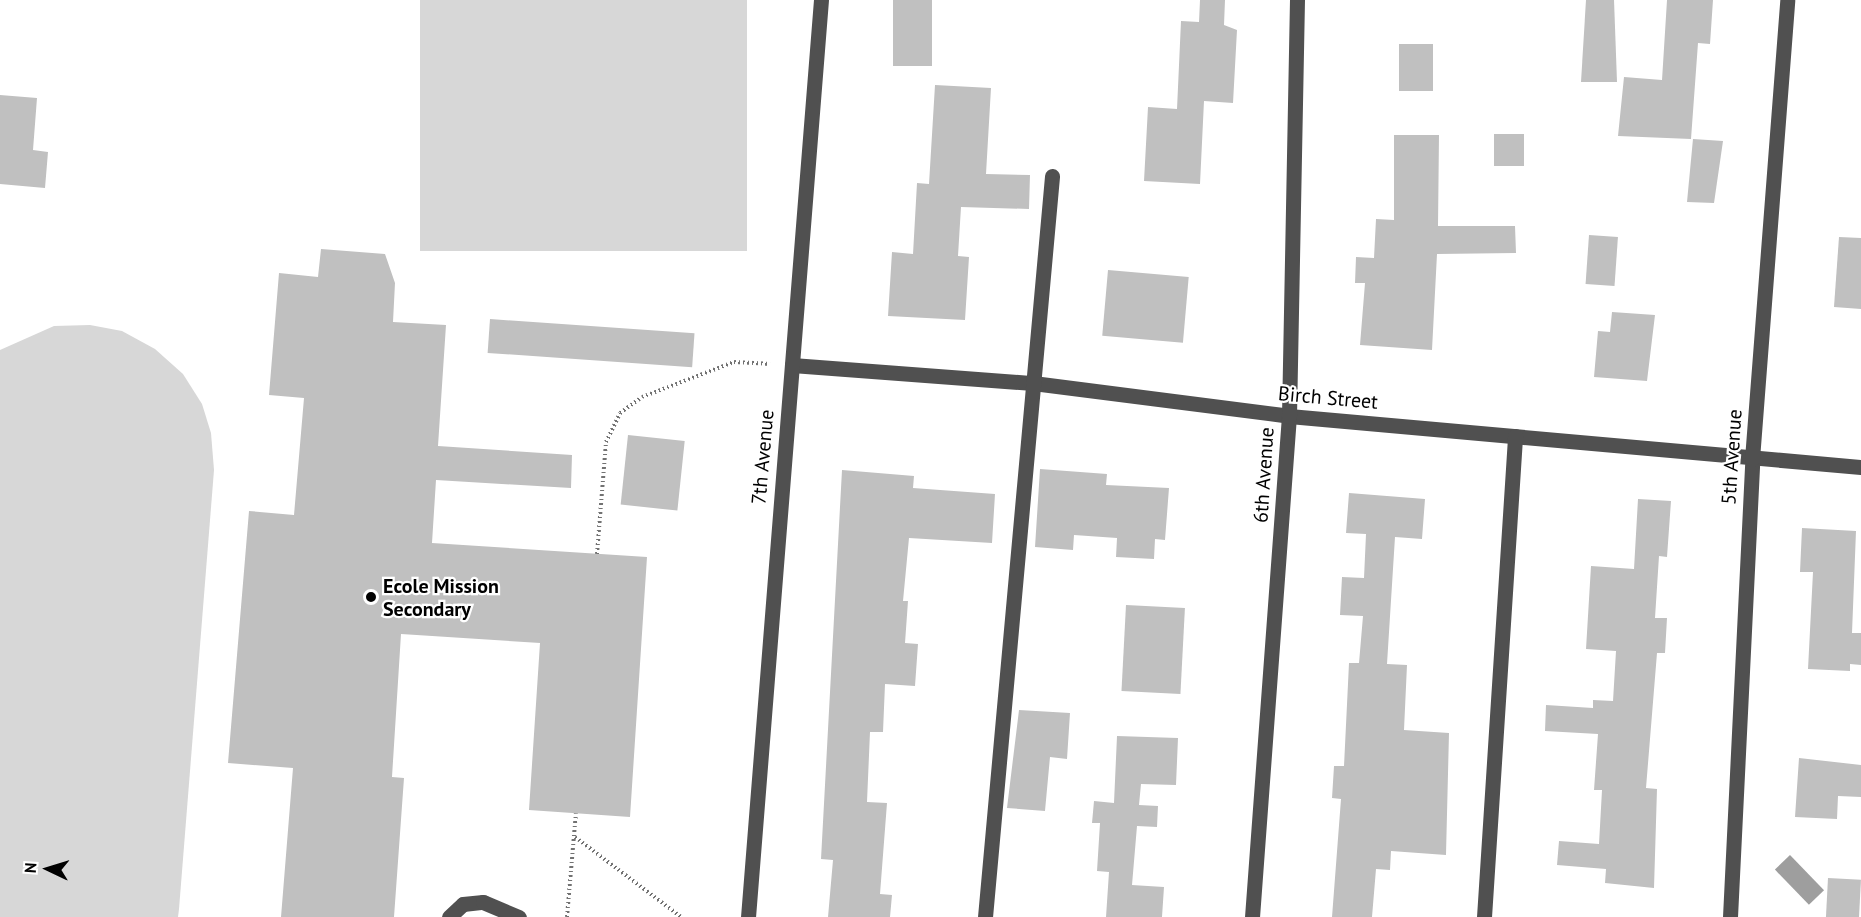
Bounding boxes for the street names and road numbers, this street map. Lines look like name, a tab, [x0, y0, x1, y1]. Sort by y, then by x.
street label: Birch Street	[1277, 382, 1379, 414]
street label: 7th Avenue	[747, 408, 779, 506]
street label: 5th Avenue	[1717, 408, 1747, 506]
street label: 6th Avenue	[1249, 426, 1279, 524]

